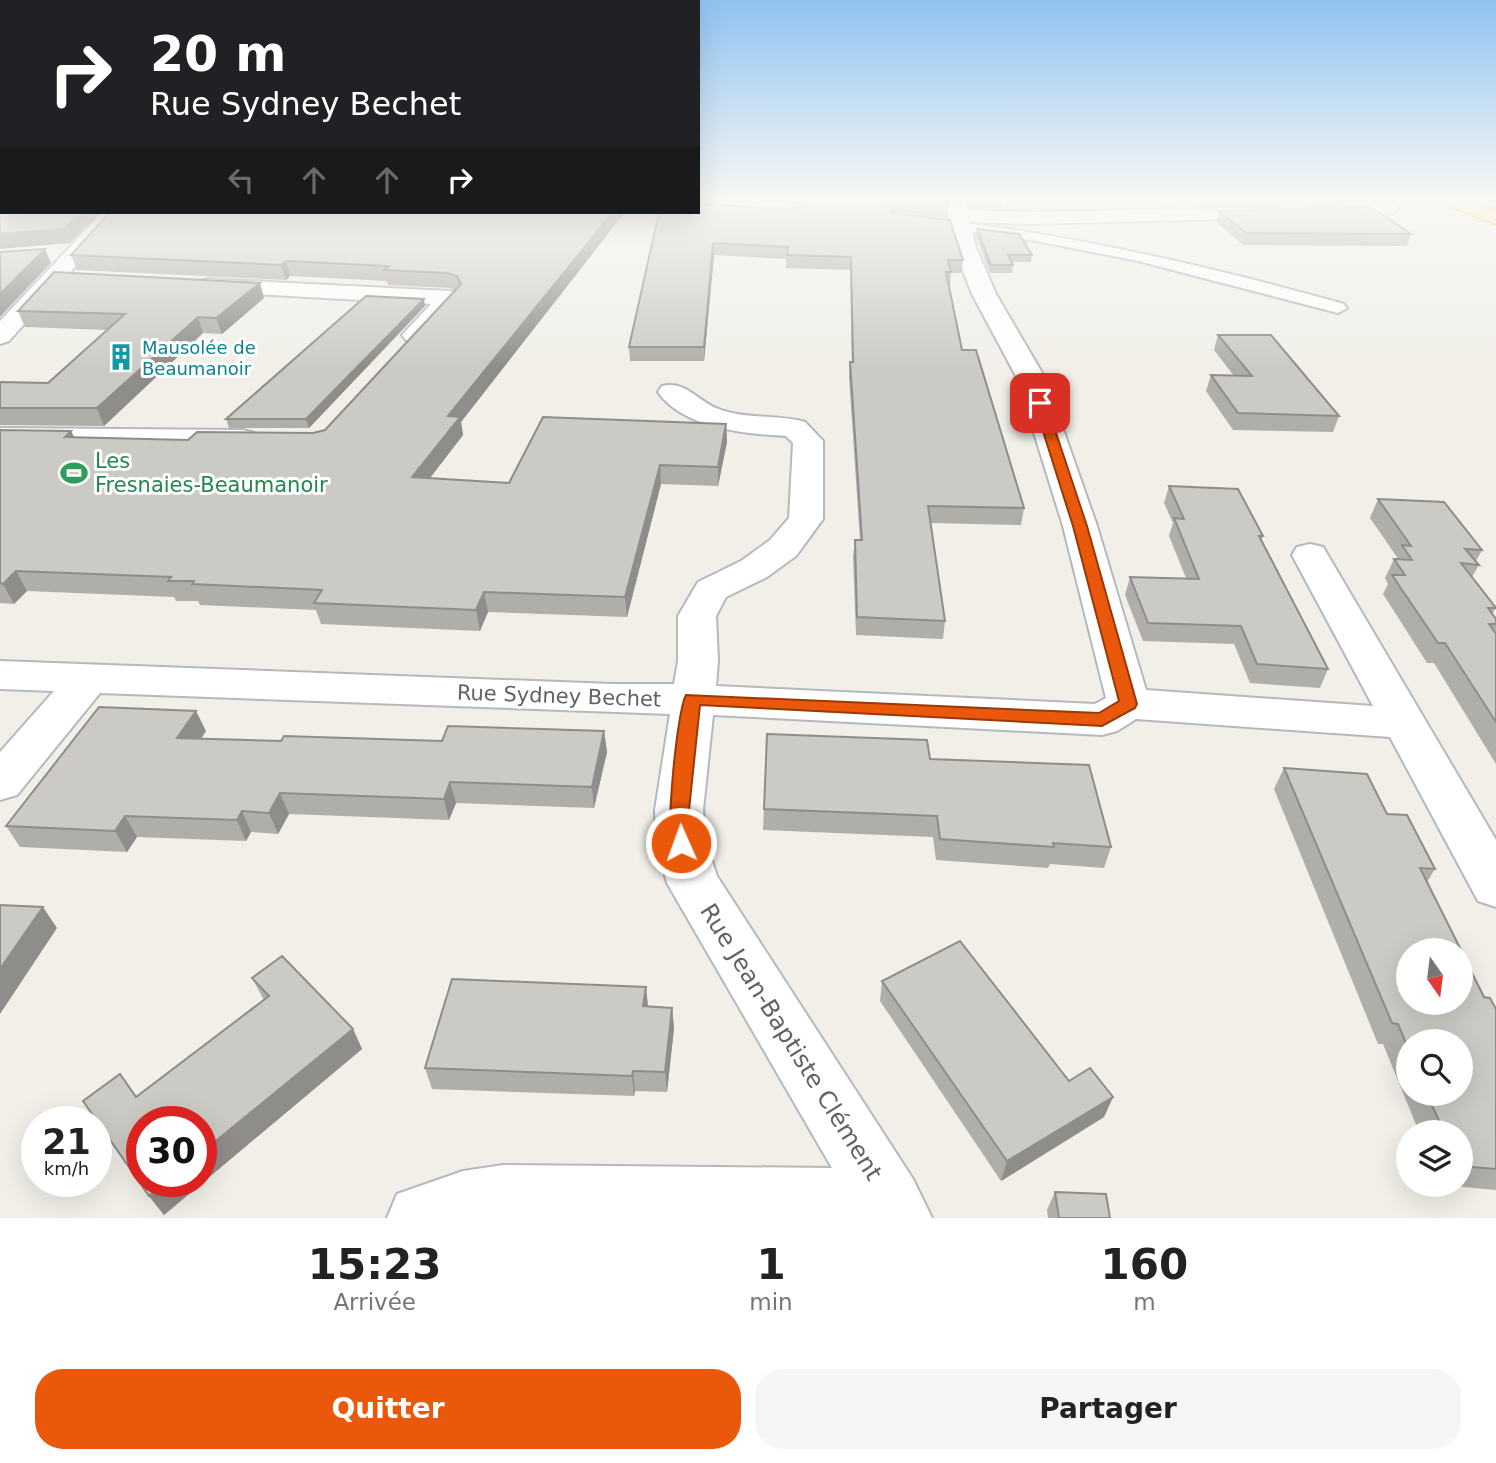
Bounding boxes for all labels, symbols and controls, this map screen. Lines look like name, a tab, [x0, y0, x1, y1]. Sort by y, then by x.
text: 20 m	[150, 26, 286, 83]
icon: right	[35, 28, 126, 119]
text: Rue Sydney Bechet	[150, 85, 461, 123]
icon: left	[222, 161, 260, 199]
icon: ahead	[295, 161, 333, 199]
icon: ahead	[368, 161, 406, 199]
icon: right	[441, 161, 479, 199]
place label: Mausolée de Beaumanoir	[142, 337, 256, 379]
building icon: Mausolée de Beaumanoir	[106, 342, 136, 372]
pin	[1010, 373, 1070, 433]
icon: arrive	[1021, 384, 1059, 422]
place label: Les Fresnaies-Beaumanoir	[95, 449, 328, 497]
sports icon: Les Fresnaies-Beaumanoir	[59, 458, 89, 488]
street label: Rue Sydney Bechet	[456, 680, 662, 712]
position arrow	[644, 806, 718, 880]
street label: Rue Jean-Baptiste Clément	[694, 899, 888, 1185]
north arrow	[1396, 938, 1474, 1015]
map controls	[1396, 938, 1473, 1197]
button: search	[1396, 1029, 1473, 1106]
speed limit sign: 30	[126, 1106, 217, 1197]
button: layers	[1396, 1120, 1473, 1197]
text: 21	[42, 1122, 91, 1162]
text: km/h	[44, 1158, 89, 1179]
text: 15:23	[308, 1240, 442, 1289]
text: 1	[756, 1240, 786, 1289]
text: 160	[1101, 1240, 1188, 1289]
text: Arrivée	[333, 1289, 416, 1315]
text: min	[749, 1289, 793, 1315]
text: m	[1133, 1289, 1156, 1315]
button: Quitter	[35, 1369, 741, 1449]
button: Partager	[755, 1369, 1461, 1449]

